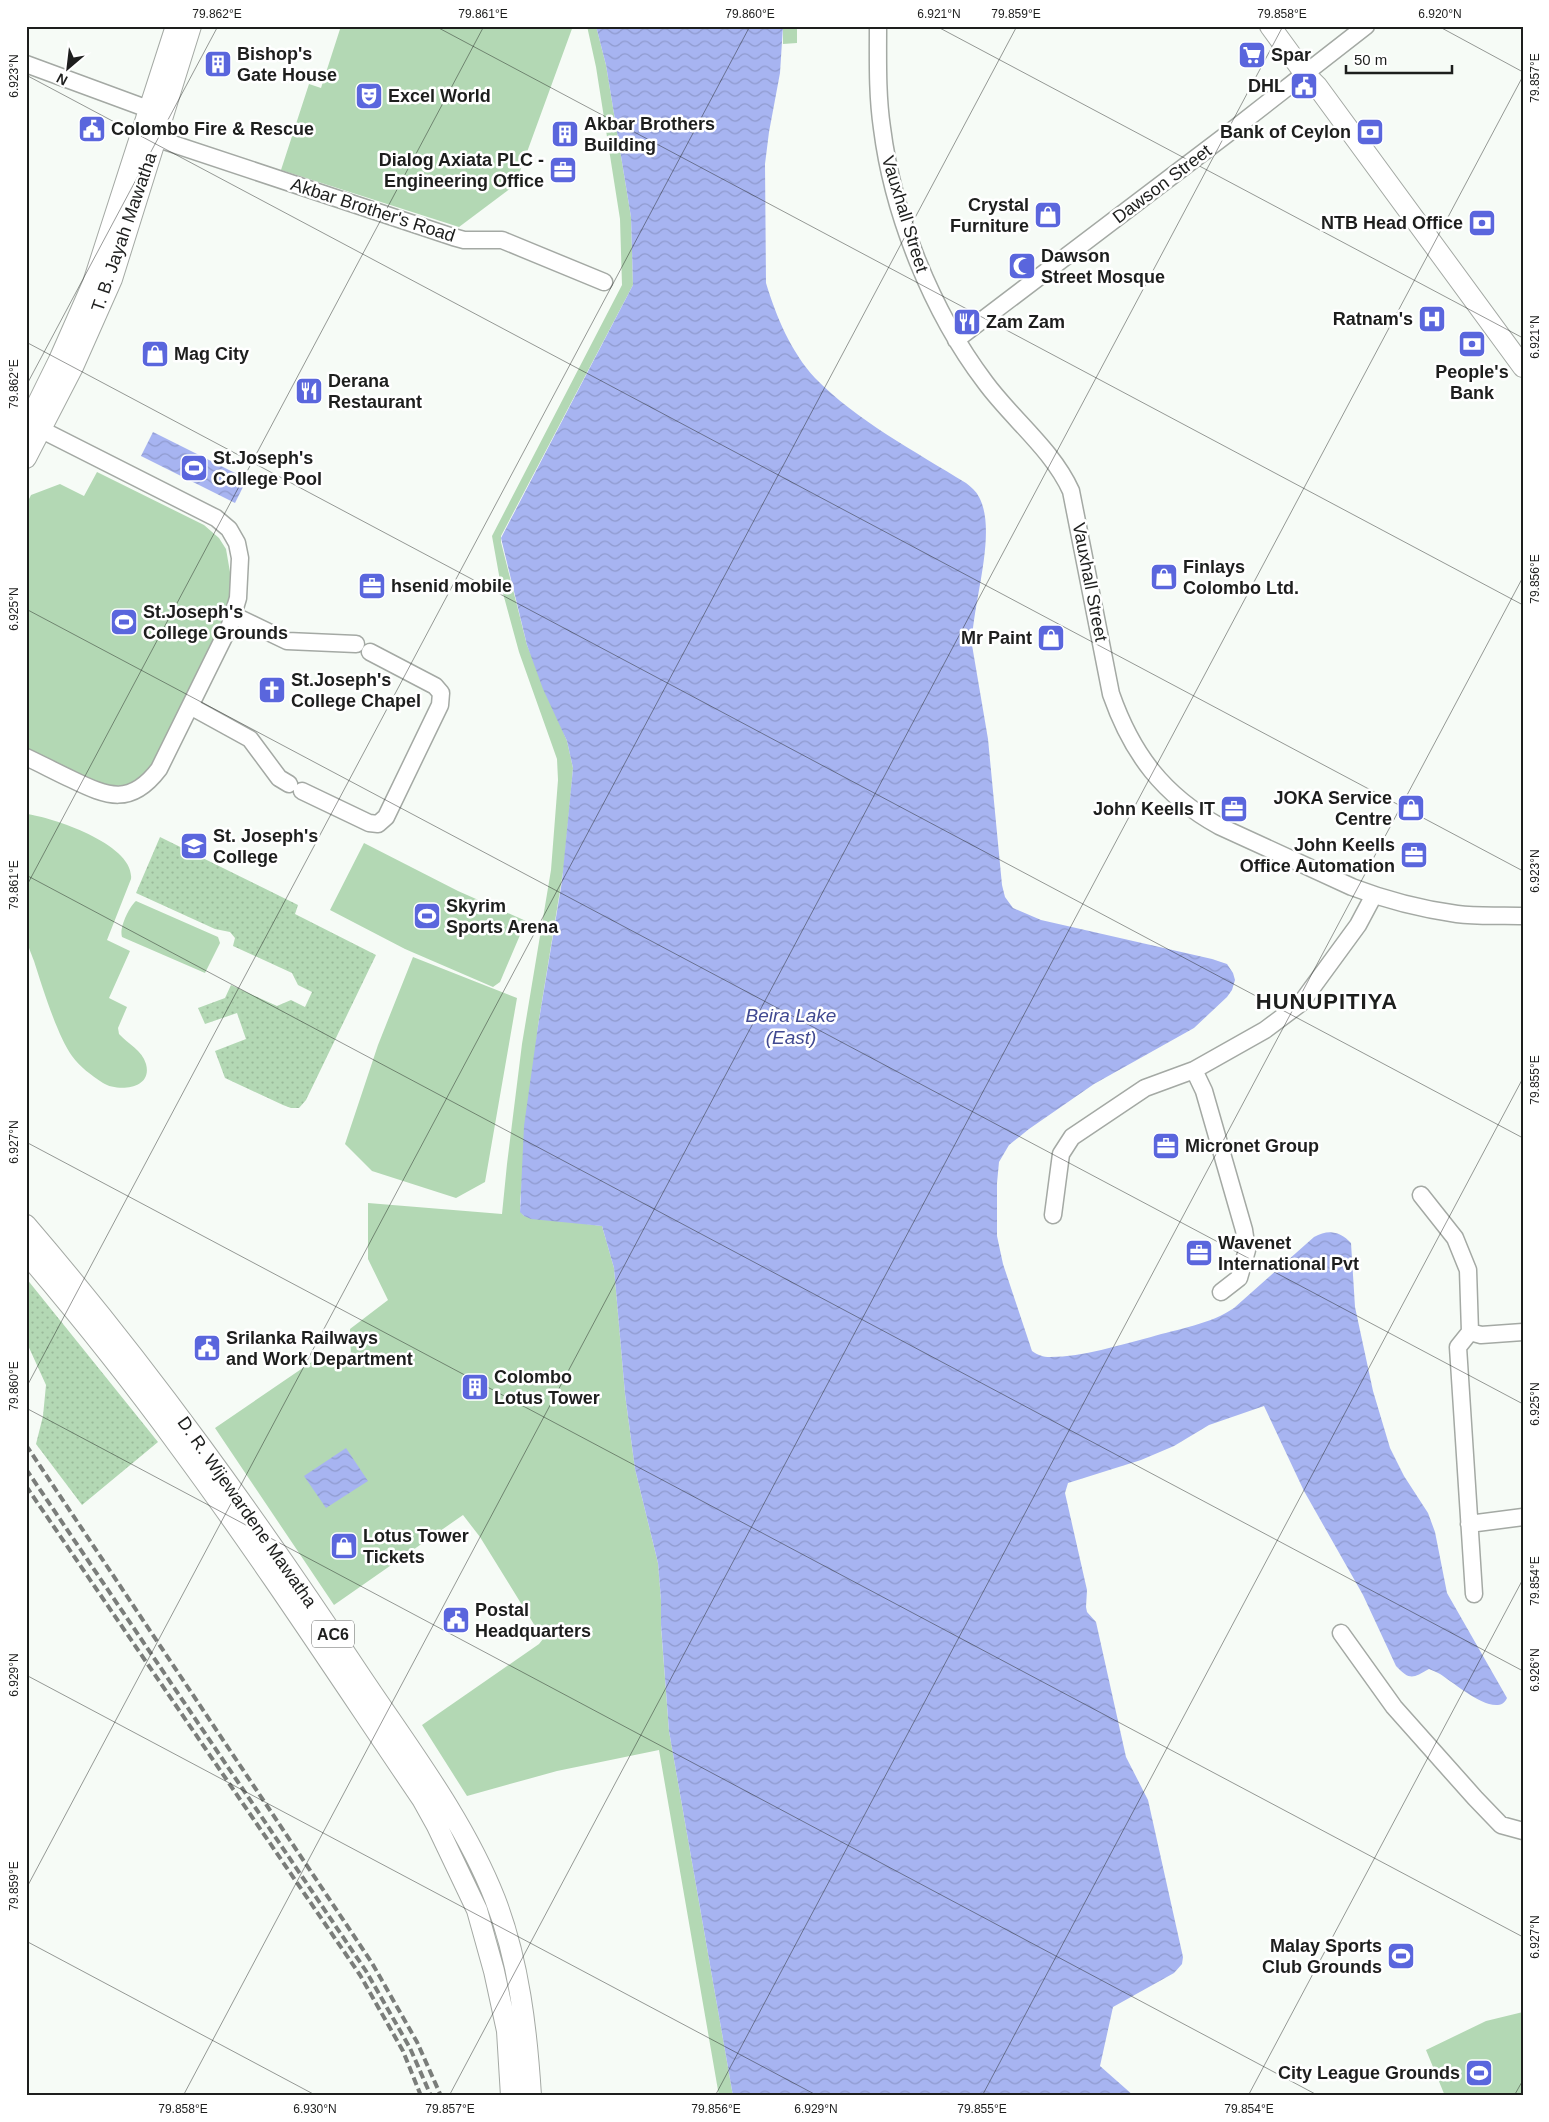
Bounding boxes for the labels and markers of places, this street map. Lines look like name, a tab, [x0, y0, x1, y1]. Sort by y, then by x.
supermarket icon: Spar	[1237, 40, 1267, 70]
place label: Bishop's Gate House	[237, 44, 337, 85]
place label: Spar	[1271, 45, 1311, 65]
building icon: Bishop's Gate House	[203, 49, 233, 79]
public building icon: DHL	[1289, 71, 1319, 101]
place label: DHL	[1248, 76, 1285, 96]
theatre icon: Excel World	[354, 81, 384, 111]
place label: Excel World	[388, 86, 491, 106]
public building icon: Colombo Fire & Rescue	[77, 114, 107, 144]
place label: Akbar Brothers Building	[584, 114, 715, 155]
bank icon: Bank of Ceylon	[1355, 117, 1385, 147]
place label: Colombo Fire & Rescue	[111, 119, 314, 139]
building icon: Akbar Brothers Building	[550, 119, 580, 149]
place label: Bank of Ceylon	[1220, 122, 1351, 142]
place label: Dialog Axiata PLC - Engineering Office	[379, 150, 544, 191]
office icon: Dialog Axiata PLC - Engineering Office	[548, 155, 578, 185]
place label: Crystal Furniture	[950, 195, 1029, 236]
shop icon: Crystal Furniture	[1033, 200, 1063, 230]
bank icon: NTB Head Office	[1467, 208, 1497, 238]
place label: NTB Head Office	[1321, 213, 1463, 233]
place label: Dawson Street Mosque	[1041, 246, 1165, 287]
mosque icon: Dawson Street Mosque	[1007, 251, 1037, 281]
hospital icon: Ratnam's	[1417, 304, 1447, 334]
restaurant icon: Zam Zam	[952, 307, 982, 337]
place label: Ratnam's	[1333, 309, 1413, 329]
place label: Zam Zam	[986, 312, 1065, 332]
bank icon: People's Bank	[1457, 329, 1487, 359]
shop icon: Mag City	[140, 339, 170, 369]
place label: Mag City	[174, 344, 249, 364]
place label: People's Bank	[1435, 362, 1509, 403]
place label: Derana Restaurant	[328, 371, 422, 412]
restaurant icon: Derana Restaurant	[294, 376, 324, 406]
place label: St.Joseph's College Pool	[213, 448, 322, 489]
sports icon: St.Joseph's College Pool	[179, 453, 209, 483]
place label: Finlays Colombo Ltd.	[1183, 557, 1299, 598]
shop icon: Finlays Colombo Ltd.	[1149, 562, 1179, 592]
office icon: hsenid mobile	[357, 571, 387, 601]
place label: hsenid mobile	[391, 576, 512, 596]
place label: St.Joseph's College Grounds	[143, 602, 288, 643]
sports icon: St.Joseph's College Grounds	[109, 607, 139, 637]
shop icon: Mr Paint	[1036, 623, 1066, 653]
place label: Mr Paint	[961, 628, 1032, 648]
place label: St.Joseph's College Chapel	[291, 670, 421, 711]
church icon: St.Joseph's College Chapel	[257, 675, 287, 705]
place label: JOKA Service Centre	[1274, 788, 1392, 829]
shop icon: JOKA Service Centre	[1396, 793, 1426, 823]
office icon: John Keells IT	[1219, 794, 1249, 824]
place label: John Keells IT	[1093, 799, 1215, 819]
place label: St. Joseph's College	[213, 826, 318, 867]
school or university icon: St. Joseph's College	[179, 831, 209, 861]
place label: John Keells Office Automation	[1240, 835, 1395, 876]
office icon: John Keells Office Automation	[1399, 840, 1429, 870]
place label: Skyrim Sports Arena	[446, 896, 559, 937]
sports icon: Skyrim Sports Arena	[412, 901, 442, 931]
office icon: Micronet Group	[1151, 1131, 1181, 1161]
place label: Micronet Group	[1185, 1136, 1319, 1156]
place label: Wavenet International Pvt	[1218, 1233, 1359, 1274]
office icon: Wavenet International Pvt	[1184, 1238, 1214, 1268]
place label: Srilanka Railways and Work Department	[226, 1328, 413, 1369]
public building icon: Srilanka Railways and Work Department	[192, 1333, 222, 1363]
place label: Colombo Lotus Tower	[494, 1367, 600, 1408]
building icon: Colombo Lotus Tower	[460, 1372, 490, 1402]
place label: Lotus Tower Tickets	[363, 1526, 469, 1567]
shop icon: Lotus Tower Tickets	[329, 1531, 359, 1561]
place label: Postal Headquarters	[475, 1600, 591, 1641]
public building icon: Postal Headquarters	[441, 1605, 471, 1635]
place label: Malay Sports Club Grounds	[1262, 1936, 1382, 1977]
sports icon: Malay Sports Club Grounds	[1386, 1941, 1416, 1971]
sports icon: City League Grounds	[1464, 2058, 1494, 2088]
place label: City League Grounds	[1278, 2063, 1460, 2083]

